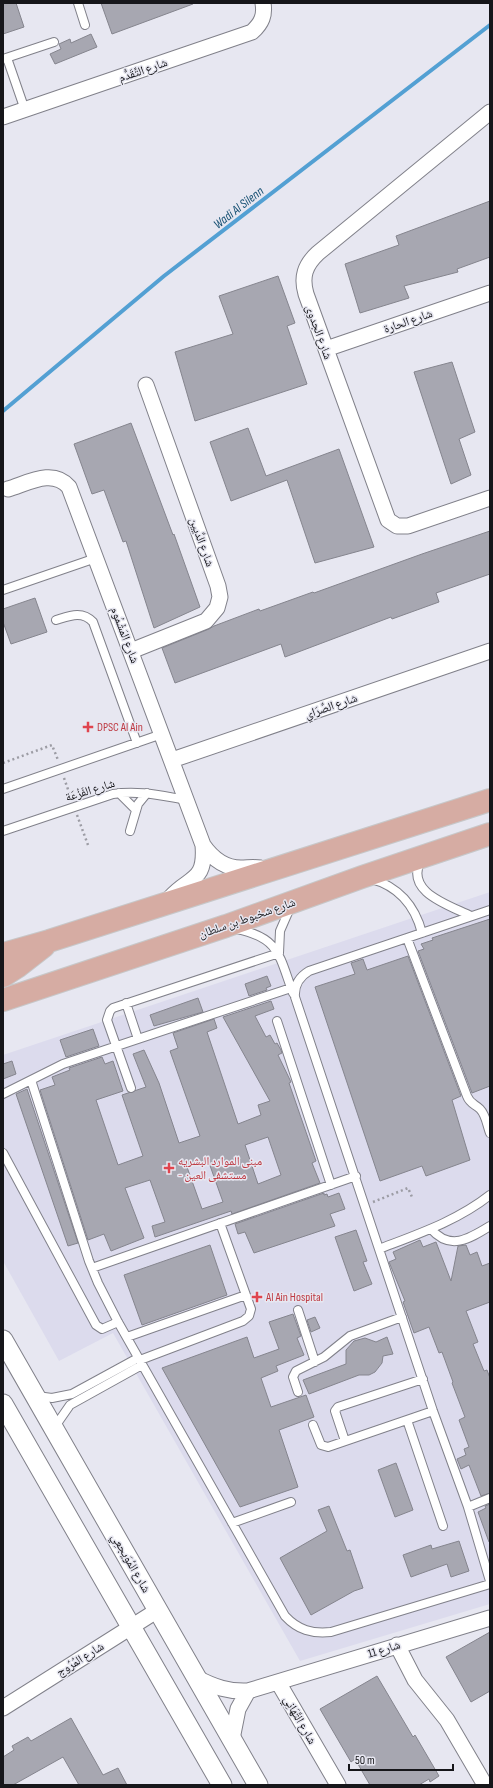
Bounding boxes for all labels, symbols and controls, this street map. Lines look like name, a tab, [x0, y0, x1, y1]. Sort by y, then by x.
street label: شارع التَّقَدُّم	[117, 55, 170, 86]
water label: Wadi Al Silenn	[210, 183, 267, 232]
street label: شارع الجدوى	[302, 303, 335, 362]
street label: شارع الحارة	[382, 306, 435, 337]
street label: شارع الدِّيين	[186, 516, 217, 569]
street label: شارع المَشْمُوم	[107, 605, 142, 666]
street label: شارع الصِّرَاي	[303, 690, 360, 724]
place label: DPSC Al Ain	[97, 720, 143, 735]
marker: DPSC Al Ain	[82, 721, 94, 733]
street label: شارع الفَزْعَة	[64, 776, 117, 805]
street label: شارع شخبوط بن سلطان	[197, 895, 298, 942]
place label: مبنى الموارد البشريه - مستشفى العين	[178, 1154, 262, 1183]
marker: مبنى الموارد البشريه - مستشفى العين	[163, 1162, 175, 1174]
place label: Al Ain Hospital	[265, 1290, 323, 1305]
marker: Al Ain Hospital	[251, 1291, 263, 1303]
street label: شارع المُوَيجعِي	[106, 1531, 154, 1597]
street label: شارع 11	[366, 1637, 402, 1661]
street label: شارع المُرُوج	[54, 1639, 107, 1680]
street label: شارع التَّهَانِي	[278, 1693, 320, 1748]
scale bar	[349, 1746, 453, 1772]
text: 50 m	[355, 1753, 375, 1768]

